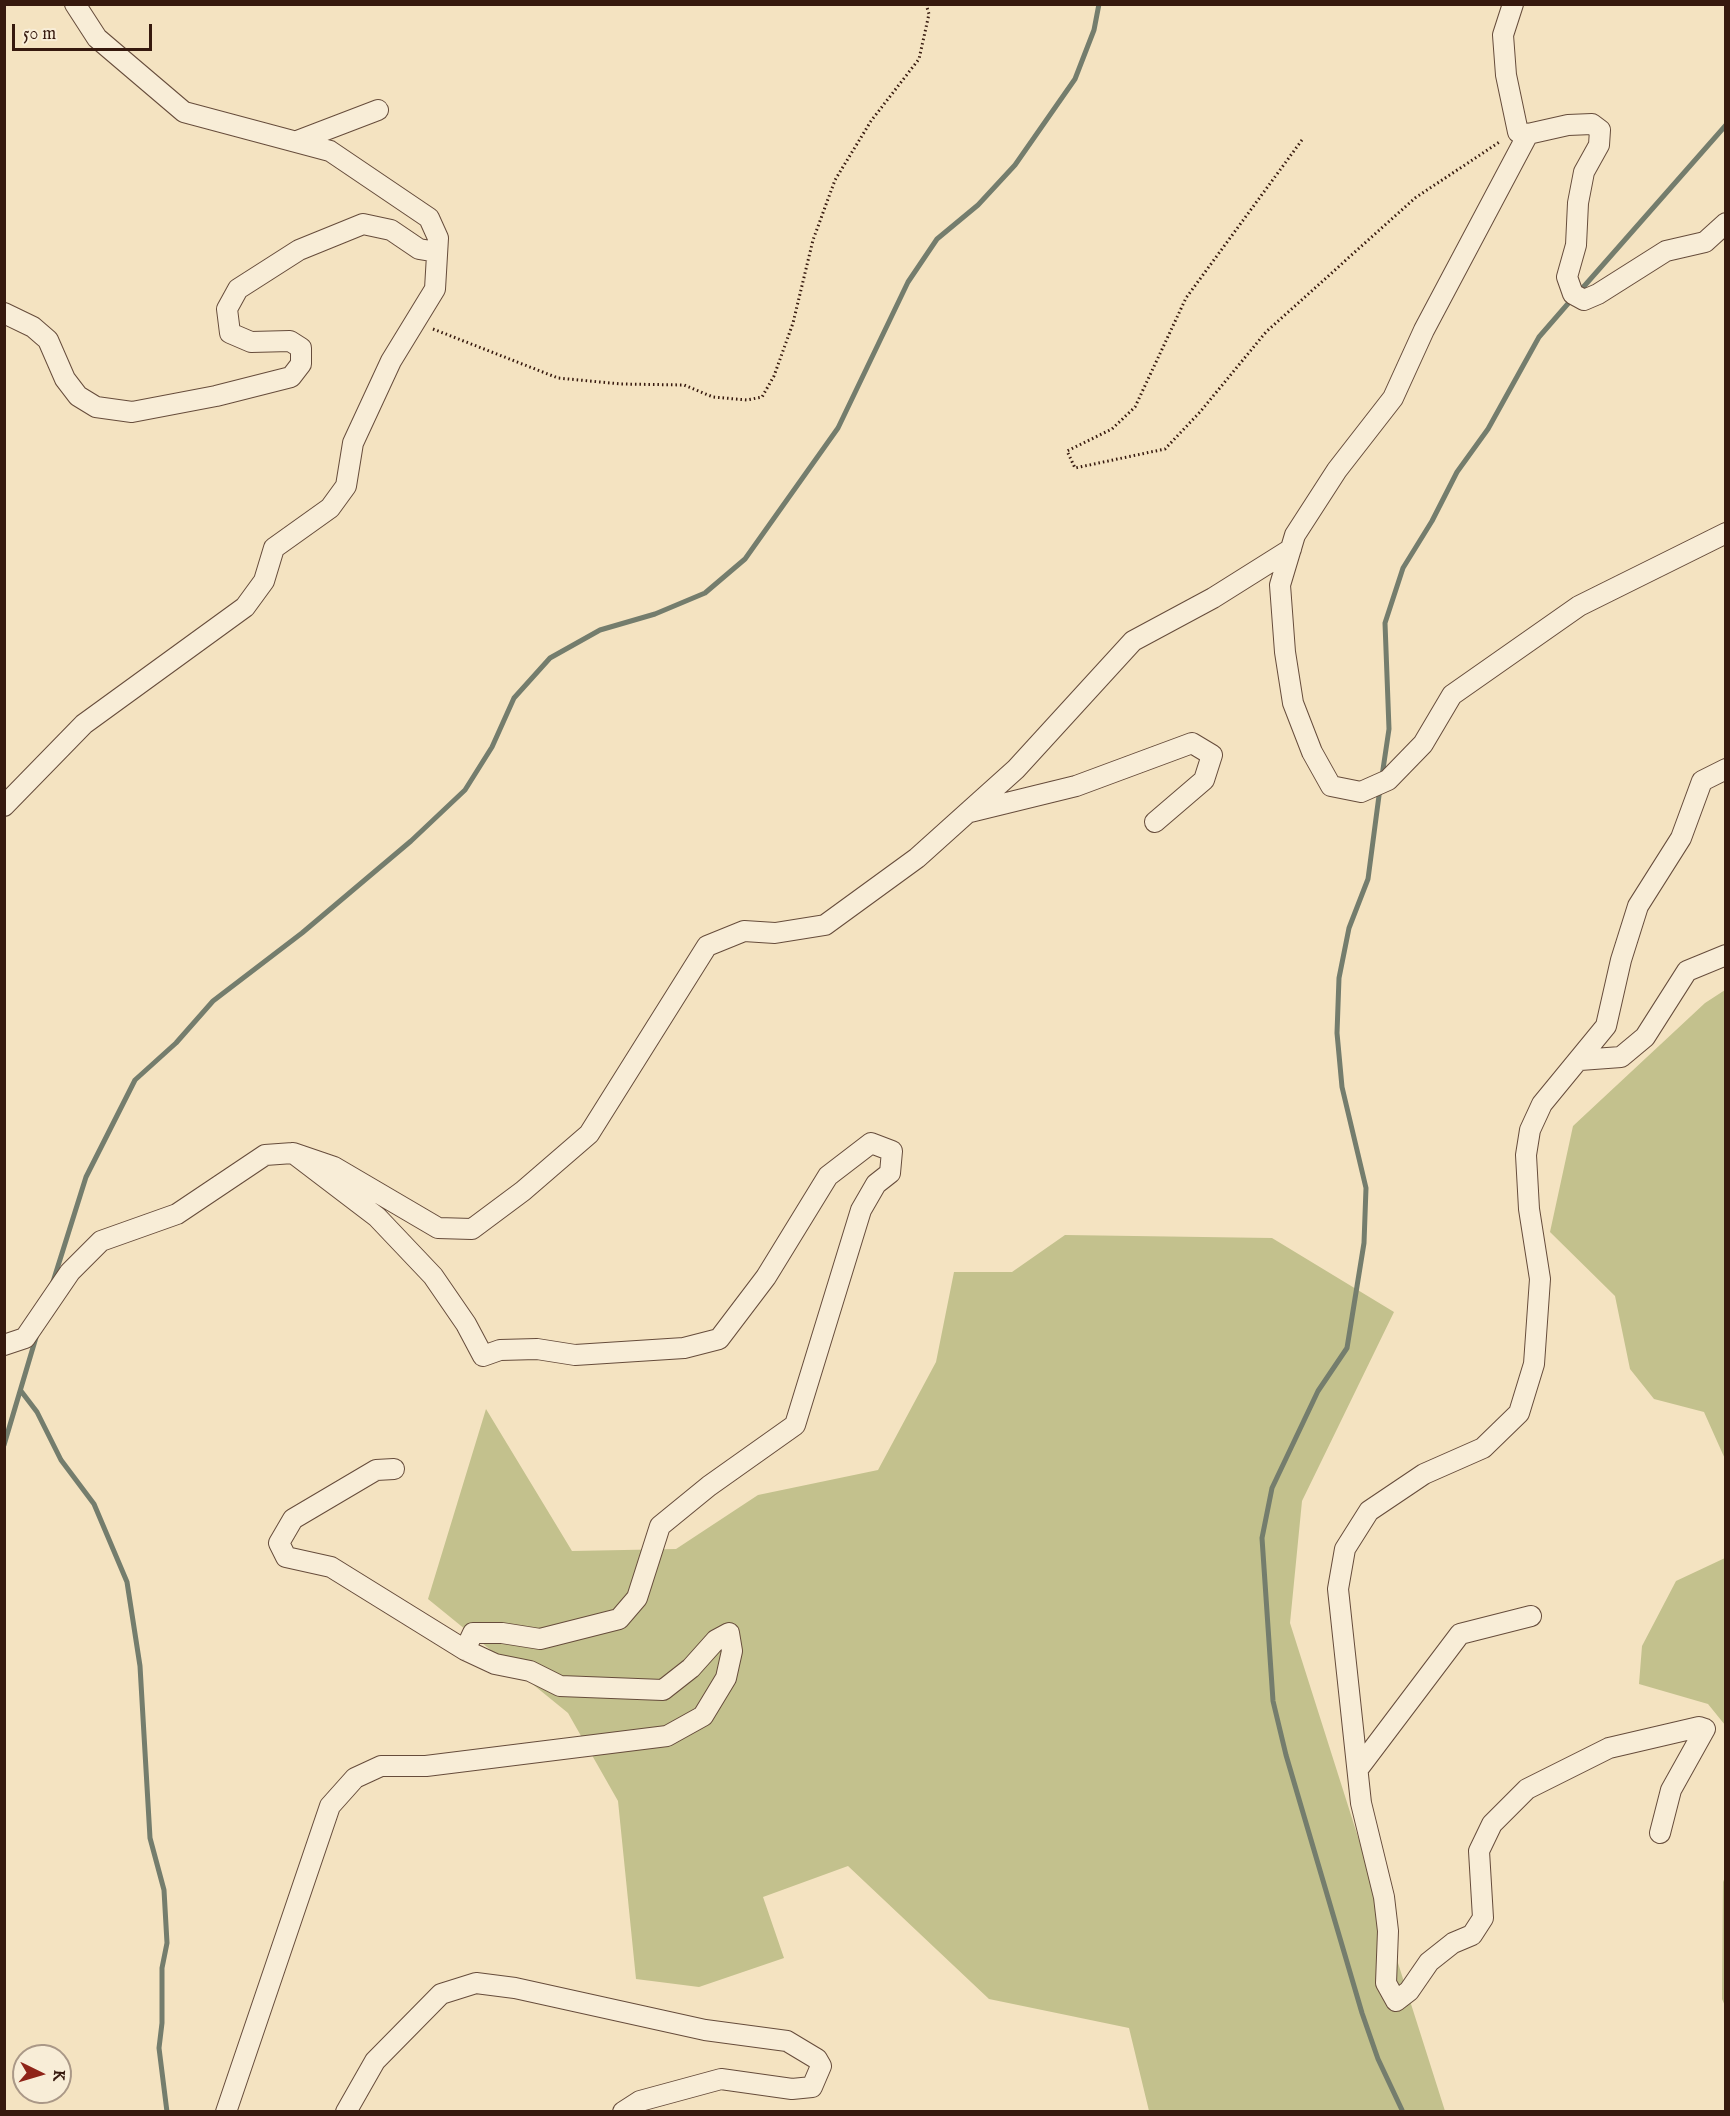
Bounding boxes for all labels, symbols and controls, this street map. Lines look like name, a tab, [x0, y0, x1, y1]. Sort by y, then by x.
scale bar	[15, 12, 154, 50]
text: 50 m	[23, 23, 56, 46]
north arrow	[12, 2044, 72, 2104]
text: K	[47, 2069, 68, 2082]

